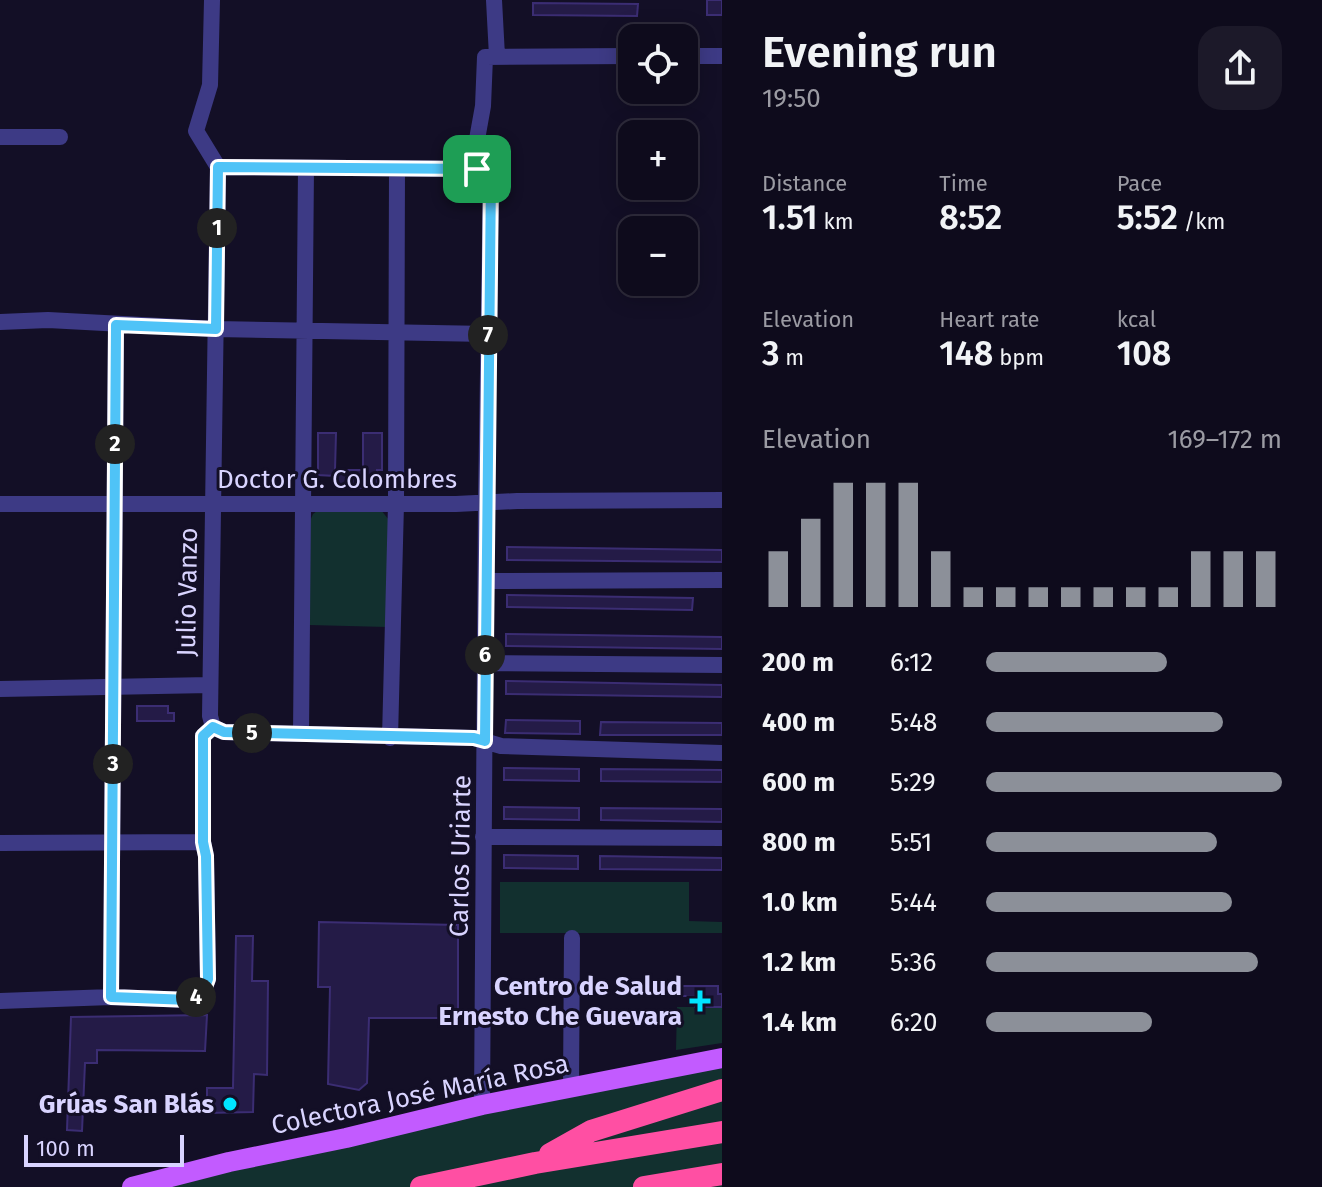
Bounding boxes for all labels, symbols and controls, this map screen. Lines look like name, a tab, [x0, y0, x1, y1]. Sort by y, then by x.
map controls	[618, 24, 698, 296]
button: locate	[618, 24, 698, 104]
text: Evening run	[762, 26, 997, 79]
button: share	[1198, 26, 1282, 110]
text: 19:50	[762, 83, 821, 114]
button: +	[618, 120, 698, 200]
pin	[443, 135, 511, 203]
icon: arrive	[455, 147, 499, 191]
text: Distance	[762, 170, 847, 197]
text: Time	[939, 170, 988, 197]
text: Pace	[1117, 170, 1162, 197]
text: 1.51	[762, 197, 818, 238]
text: 8:52	[939, 197, 1002, 238]
text: 5:52	[1117, 197, 1178, 238]
pin: 1	[197, 208, 237, 248]
text: km	[818, 208, 854, 235]
text: /km	[1178, 208, 1225, 235]
text: 1	[212, 214, 222, 241]
button: −	[618, 216, 698, 296]
text: Elevation	[762, 306, 854, 333]
text: Heart rate	[939, 306, 1040, 333]
text: kcal	[1117, 306, 1156, 333]
pin: 7	[468, 315, 508, 355]
text: 7	[483, 321, 493, 348]
text: 3	[762, 333, 780, 374]
text: 148	[939, 333, 993, 374]
text: 108	[1117, 333, 1171, 374]
text: m	[780, 344, 804, 371]
text: bpm	[993, 344, 1044, 371]
pin: 2	[95, 424, 135, 464]
text: Elevation	[762, 424, 871, 455]
text: 169–172 m	[1167, 424, 1282, 455]
text: 2	[109, 430, 121, 457]
street label: Doctor G. Colombres	[217, 464, 457, 495]
street label: Julio Vanzo	[171, 527, 204, 657]
pin: 6	[465, 635, 505, 675]
text: 6	[479, 641, 491, 668]
text: 200 m	[762, 647, 834, 678]
text: 6:12	[890, 647, 933, 678]
text: 400 m	[762, 707, 835, 738]
text: 5:48	[890, 707, 937, 738]
pin: 5	[232, 713, 272, 753]
text: 5	[246, 719, 258, 746]
pin: 3	[93, 744, 133, 784]
text: 3	[107, 750, 119, 777]
text: 600 m	[762, 767, 835, 798]
text: 5:29	[890, 767, 936, 798]
street label: Carlos Uriarte	[444, 775, 477, 937]
text: 800 m	[762, 827, 836, 858]
text: 5:51	[890, 827, 932, 858]
text: 1.0 km	[762, 887, 838, 918]
text: 5:44	[890, 887, 937, 918]
text: 1.2 km	[762, 947, 836, 978]
text: 5:36	[890, 947, 936, 978]
place label: Centro de Salud Ernesto Che Guevara	[439, 971, 682, 1032]
pin: 4	[176, 977, 216, 1017]
text: 4	[190, 983, 202, 1010]
marker: Centro de Salud Ernesto Che Guevara	[689, 990, 711, 1012]
text: 1.4 km	[762, 1007, 837, 1038]
text: 6:20	[890, 1007, 937, 1038]
street label: Colectora José María Rosa	[269, 1048, 572, 1141]
place label: Grúas San Blás	[39, 1089, 214, 1120]
marker: Grúas San Blás	[221, 1095, 239, 1113]
scale bar	[24, 1131, 184, 1167]
text: 100 m	[36, 1135, 95, 1162]

